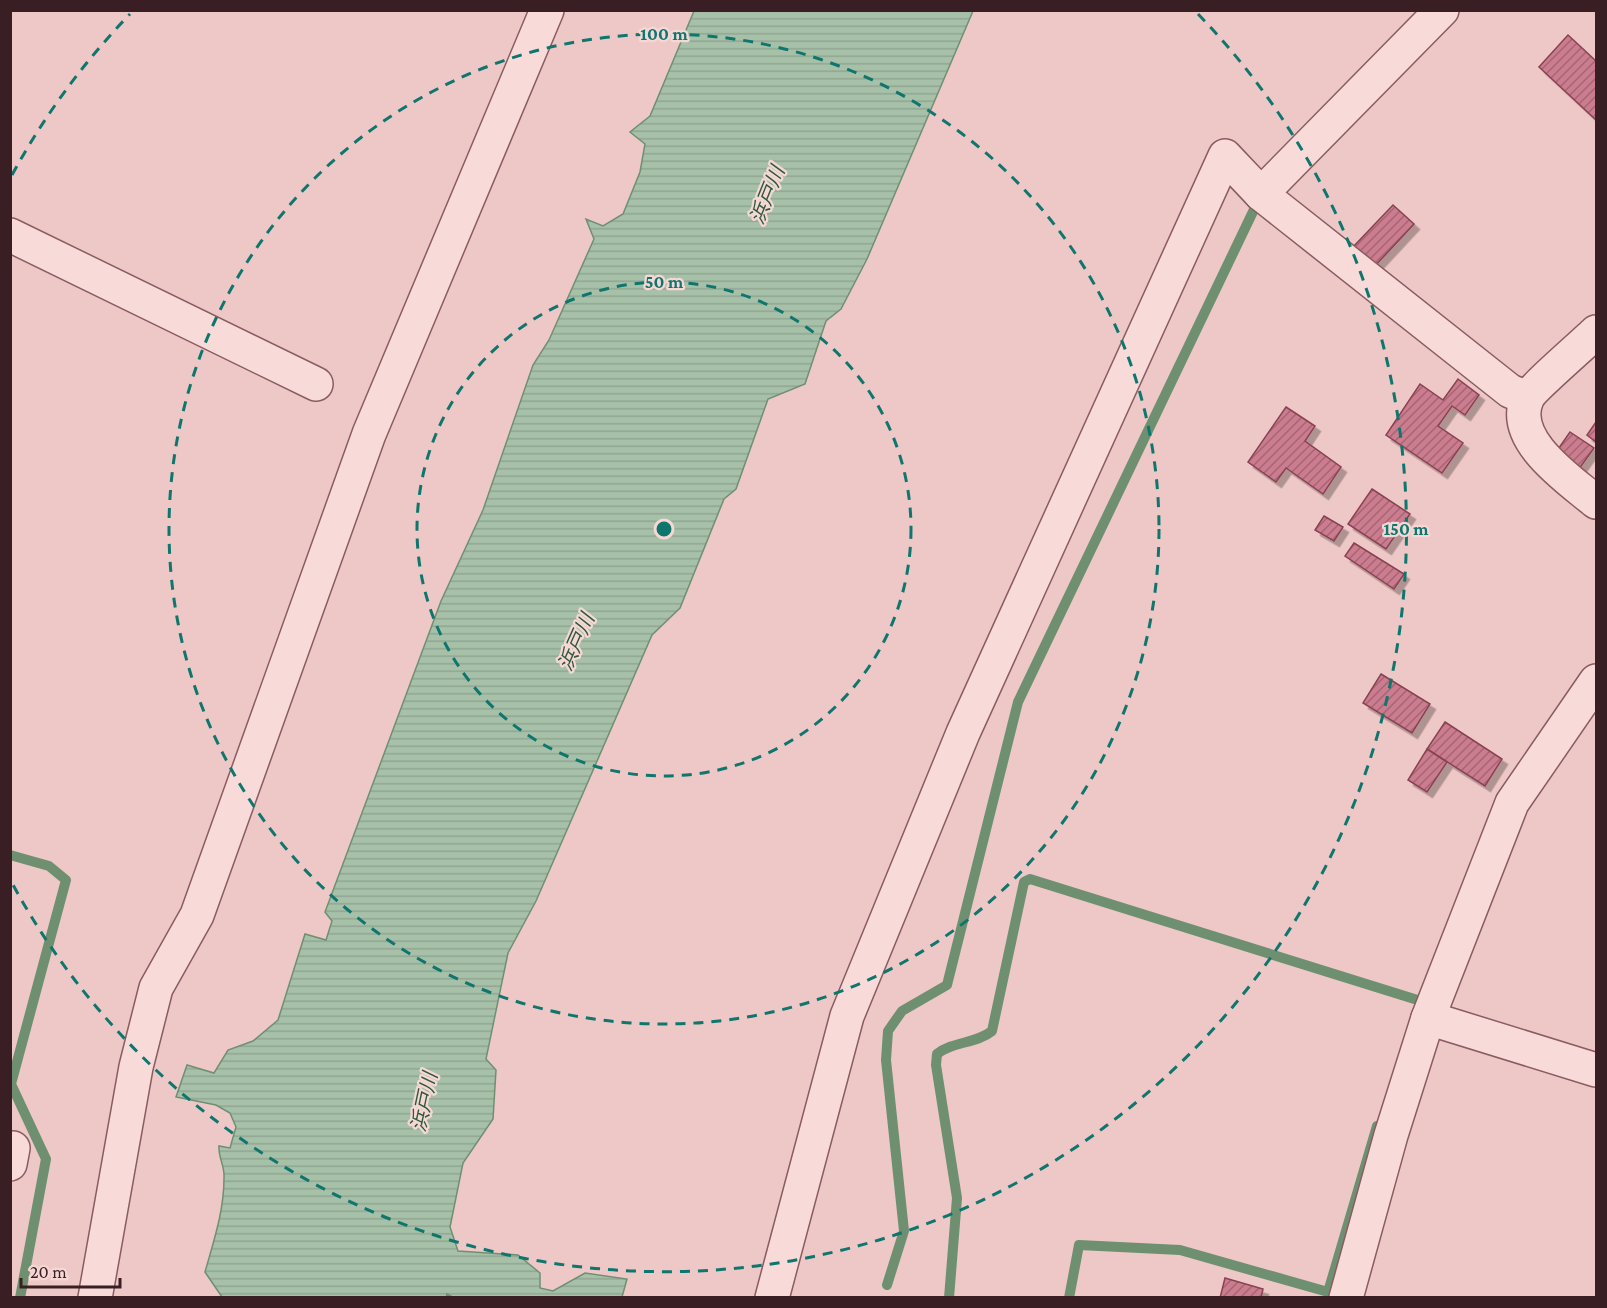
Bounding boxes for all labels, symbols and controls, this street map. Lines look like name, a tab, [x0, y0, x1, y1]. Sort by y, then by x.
text: 100 m	[640, 24, 688, 44]
water label: 浜戸川	[746, 161, 789, 227]
text: 50 m	[645, 272, 684, 292]
centre of rings	[654, 519, 674, 539]
text: 150 m	[1383, 519, 1429, 539]
water label: 浜戸川	[554, 608, 599, 674]
water label: 浜戸川	[407, 1068, 441, 1134]
scale bar	[21, 1251, 120, 1289]
text: 20 m	[30, 1262, 67, 1282]

